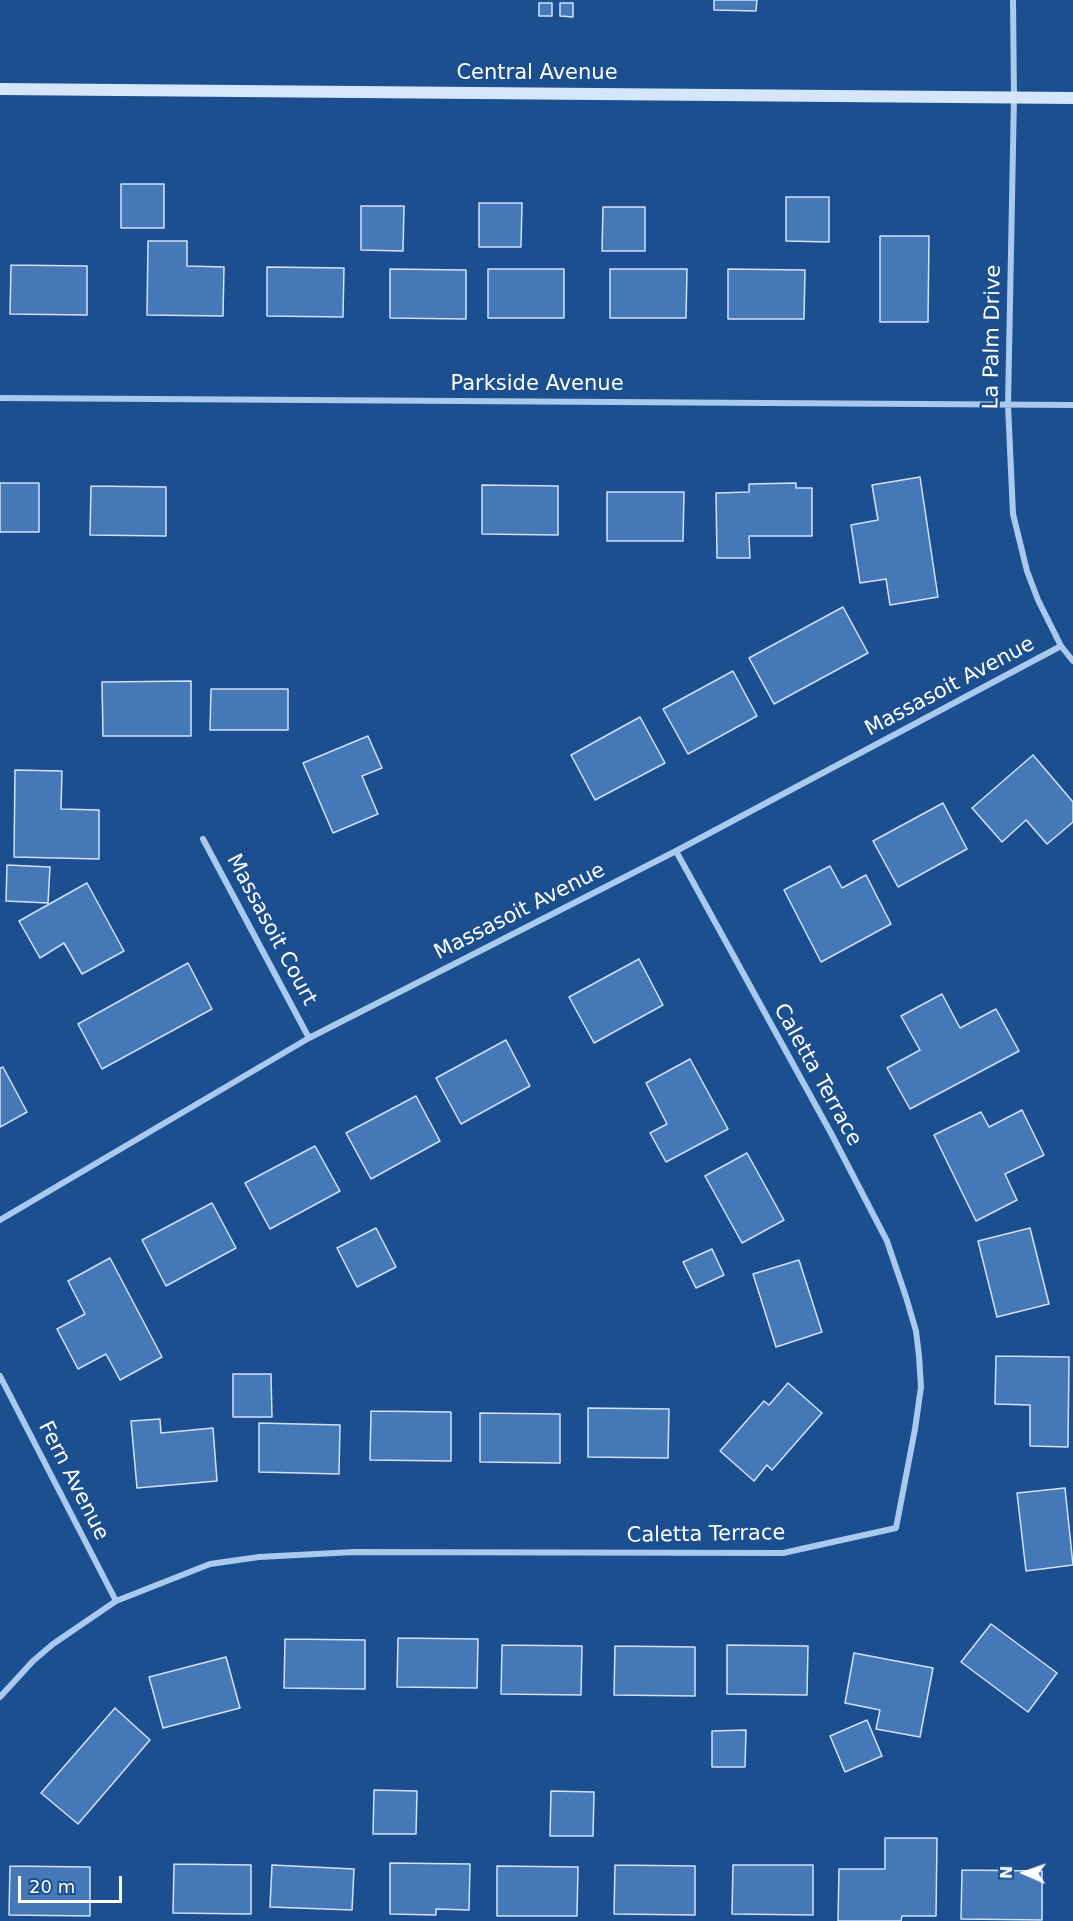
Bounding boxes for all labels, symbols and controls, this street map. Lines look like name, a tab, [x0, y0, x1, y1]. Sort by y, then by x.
street label: Central Avenue	[456, 61, 618, 87]
street label: La Palm Drive	[979, 264, 1007, 410]
street label: Parkside Avenue	[450, 372, 624, 398]
street label: Massasoit Avenue	[861, 632, 1039, 742]
street label: Massasoit Court	[220, 850, 322, 1010]
street label: Massasoit Avenue	[430, 858, 610, 966]
street label: Caletta Terrace	[768, 999, 866, 1151]
street label: Fern Avenue	[32, 1417, 114, 1545]
street label: Caletta Terrace	[626, 1521, 786, 1549]
north arrow	[995, 1843, 1055, 1903]
scale bar	[21, 1864, 124, 1902]
text: N	[997, 1865, 1016, 1879]
text: 20 m	[29, 1876, 75, 1897]

